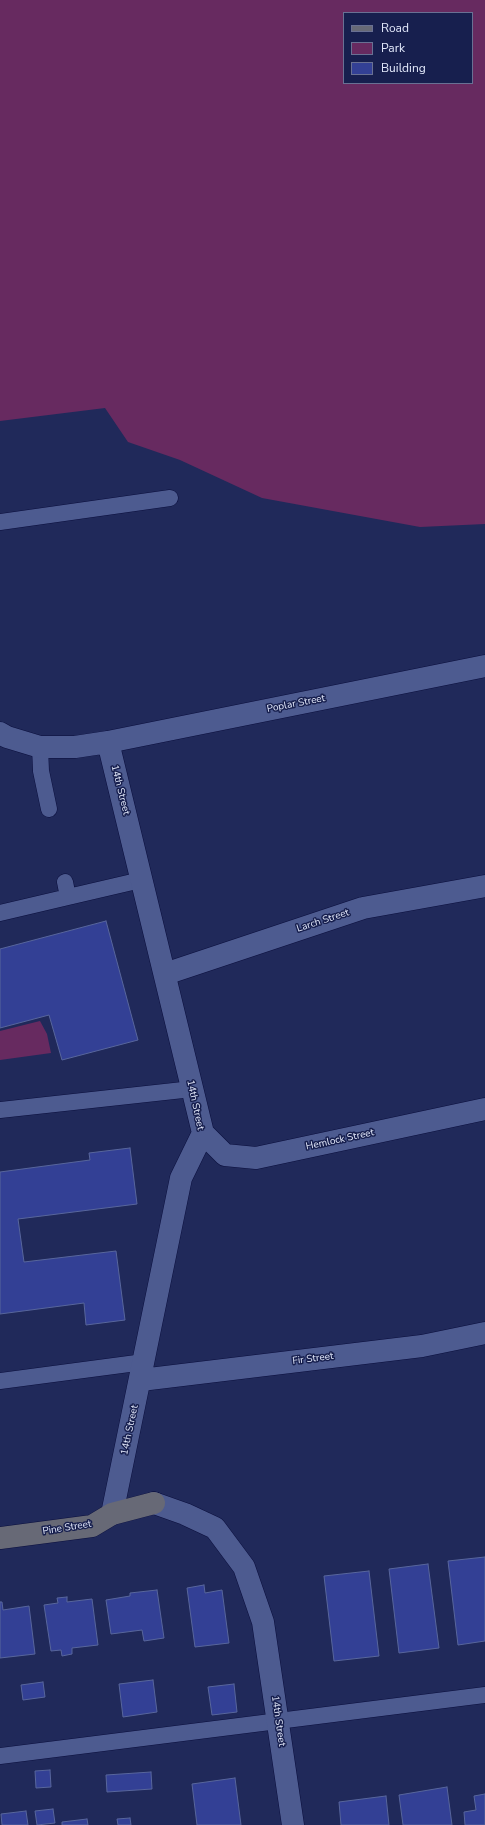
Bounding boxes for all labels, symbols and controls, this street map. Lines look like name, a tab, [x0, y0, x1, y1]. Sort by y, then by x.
legend	[343, 12, 473, 84]
text: Road	[381, 20, 409, 36]
text: Park	[381, 40, 405, 56]
text: Building	[381, 60, 426, 76]
street label: Poplar Street	[266, 692, 326, 716]
street label: 14th Street	[108, 764, 132, 816]
street label: Larch Street	[295, 907, 351, 935]
street label: 14th Street	[184, 1079, 206, 1131]
street label: Hemlock Street	[305, 1127, 375, 1153]
street label: Fir Street	[292, 1351, 334, 1367]
street label: 14th Street	[119, 1404, 141, 1456]
street label: Pine Street	[42, 1518, 92, 1538]
street label: 14th Street	[269, 1695, 287, 1747]

